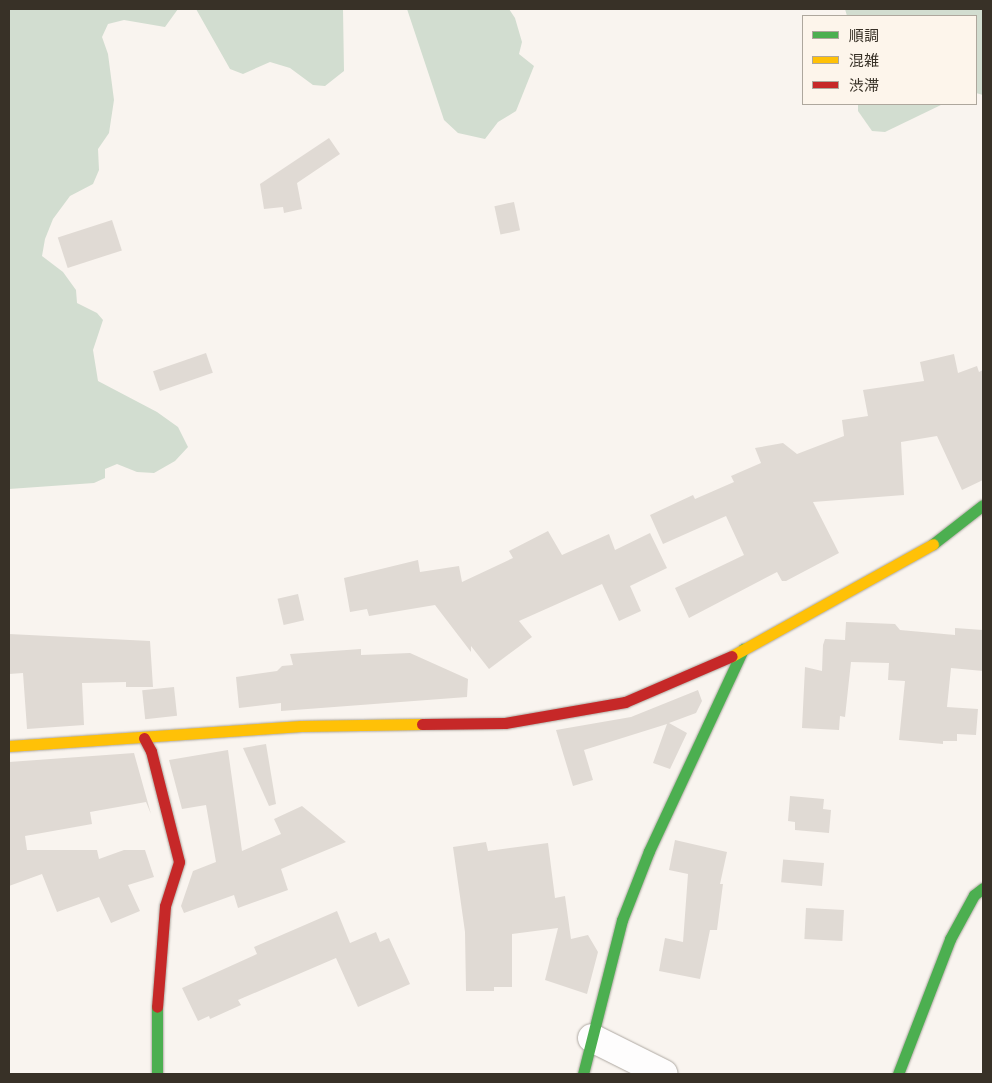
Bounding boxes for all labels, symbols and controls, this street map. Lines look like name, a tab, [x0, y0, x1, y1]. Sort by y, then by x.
legend	[802, 15, 977, 105]
text: 順調	[849, 27, 879, 45]
text: 混雑	[849, 52, 879, 70]
text: 渋滞	[849, 77, 879, 95]

